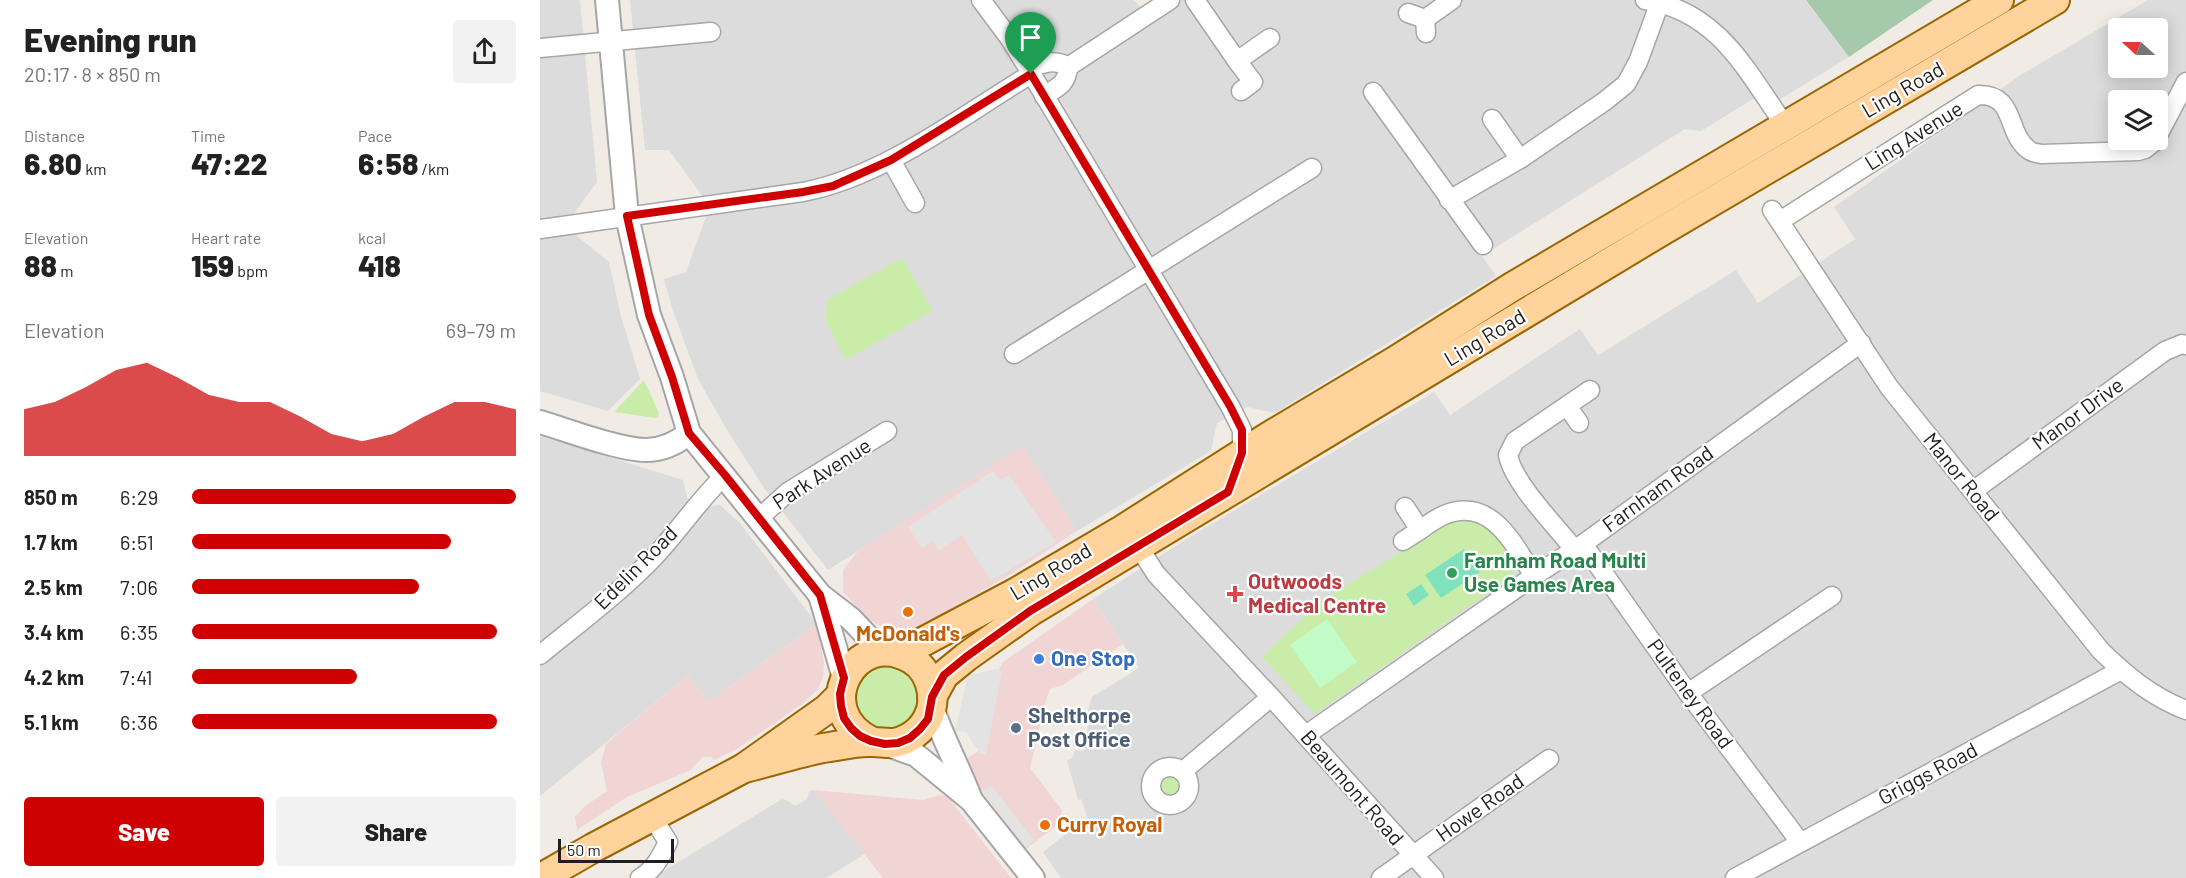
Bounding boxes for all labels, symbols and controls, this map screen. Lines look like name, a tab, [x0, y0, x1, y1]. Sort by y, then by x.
pin	[1005, 12, 1056, 74]
north arrow	[2108, 18, 2168, 78]
map controls	[2108, 18, 2168, 150]
text: Evening run	[24, 19, 197, 59]
button: share	[453, 20, 516, 83]
icon: arrive	[1014, 21, 1047, 54]
street label: Ling Road	[1857, 55, 1948, 122]
text: 20:17 · 8 × 850 m	[24, 62, 161, 86]
button: layers	[2108, 90, 2168, 150]
street label: Ling Avenue	[1860, 95, 1967, 175]
text: Distance	[24, 126, 85, 145]
text: Time	[191, 126, 226, 145]
text: Pace	[358, 126, 392, 145]
text: 6.80	[24, 145, 82, 181]
text: 47:22	[191, 145, 268, 181]
text: 6:58	[358, 145, 418, 181]
text: km	[82, 159, 106, 178]
text: /km	[418, 159, 449, 178]
text: Elevation	[24, 228, 88, 247]
text: Heart rate	[191, 228, 261, 247]
text: kcal	[358, 228, 386, 247]
text: 88	[24, 247, 57, 283]
text: 159	[191, 247, 234, 283]
text: 418	[358, 247, 401, 283]
text: m	[57, 261, 73, 280]
text: bpm	[234, 261, 268, 280]
street label: Ling Road	[1439, 303, 1529, 371]
text: Elevation	[24, 318, 105, 342]
text: 69–79 m	[446, 318, 516, 342]
street label: Manor Drive	[2026, 371, 2128, 454]
street label: Manor Road	[1919, 427, 2005, 525]
street label: Park Avenue	[767, 432, 875, 514]
street label: Farnham Road	[1597, 439, 1717, 536]
text: 850 m	[24, 485, 78, 509]
text: 6:29	[120, 485, 158, 509]
street label: Edelin Road	[588, 520, 682, 614]
text: 1.7 km	[24, 530, 78, 554]
text: 6:51	[120, 530, 154, 554]
street label: Ling Road	[1005, 537, 1095, 605]
place label: Farnham Road Multi Use Games Area	[1464, 547, 1646, 596]
marker: Farnham Road Multi Use Games Area	[1445, 566, 1459, 580]
place label: Outwoods Medical Centre	[1248, 568, 1386, 617]
text: 2.5 km	[24, 575, 83, 599]
text: 7:06	[120, 575, 158, 599]
marker: Outwoods Medical Centre	[1226, 585, 1244, 603]
marker: McDonald's	[901, 605, 915, 619]
text: 3.4 km	[24, 620, 84, 644]
text: 6:35	[120, 620, 158, 644]
place label: McDonald's	[856, 620, 960, 645]
street label: Pulteney Road	[1643, 633, 1739, 753]
place label: One Stop	[1051, 645, 1135, 670]
marker: One Stop	[1032, 652, 1046, 666]
text: 4.2 km	[24, 665, 84, 689]
text: 7:41	[120, 665, 152, 689]
place label: Shelthorpe Post Office	[1028, 702, 1131, 751]
text: 5.1 km	[24, 710, 79, 734]
text: 6:36	[120, 710, 158, 734]
marker: Shelthorpe Post Office	[1009, 721, 1023, 735]
street label: Beaumont Road	[1296, 724, 1410, 850]
street label: Griggs Road	[1873, 736, 1981, 809]
street label: Howe Road	[1430, 767, 1528, 846]
button: Save	[24, 797, 264, 866]
button: Share	[276, 797, 516, 866]
place label: Curry Royal	[1057, 811, 1162, 836]
marker: Curry Royal	[1038, 818, 1052, 832]
scale bar	[558, 836, 674, 864]
text: 50 m	[567, 840, 601, 859]

